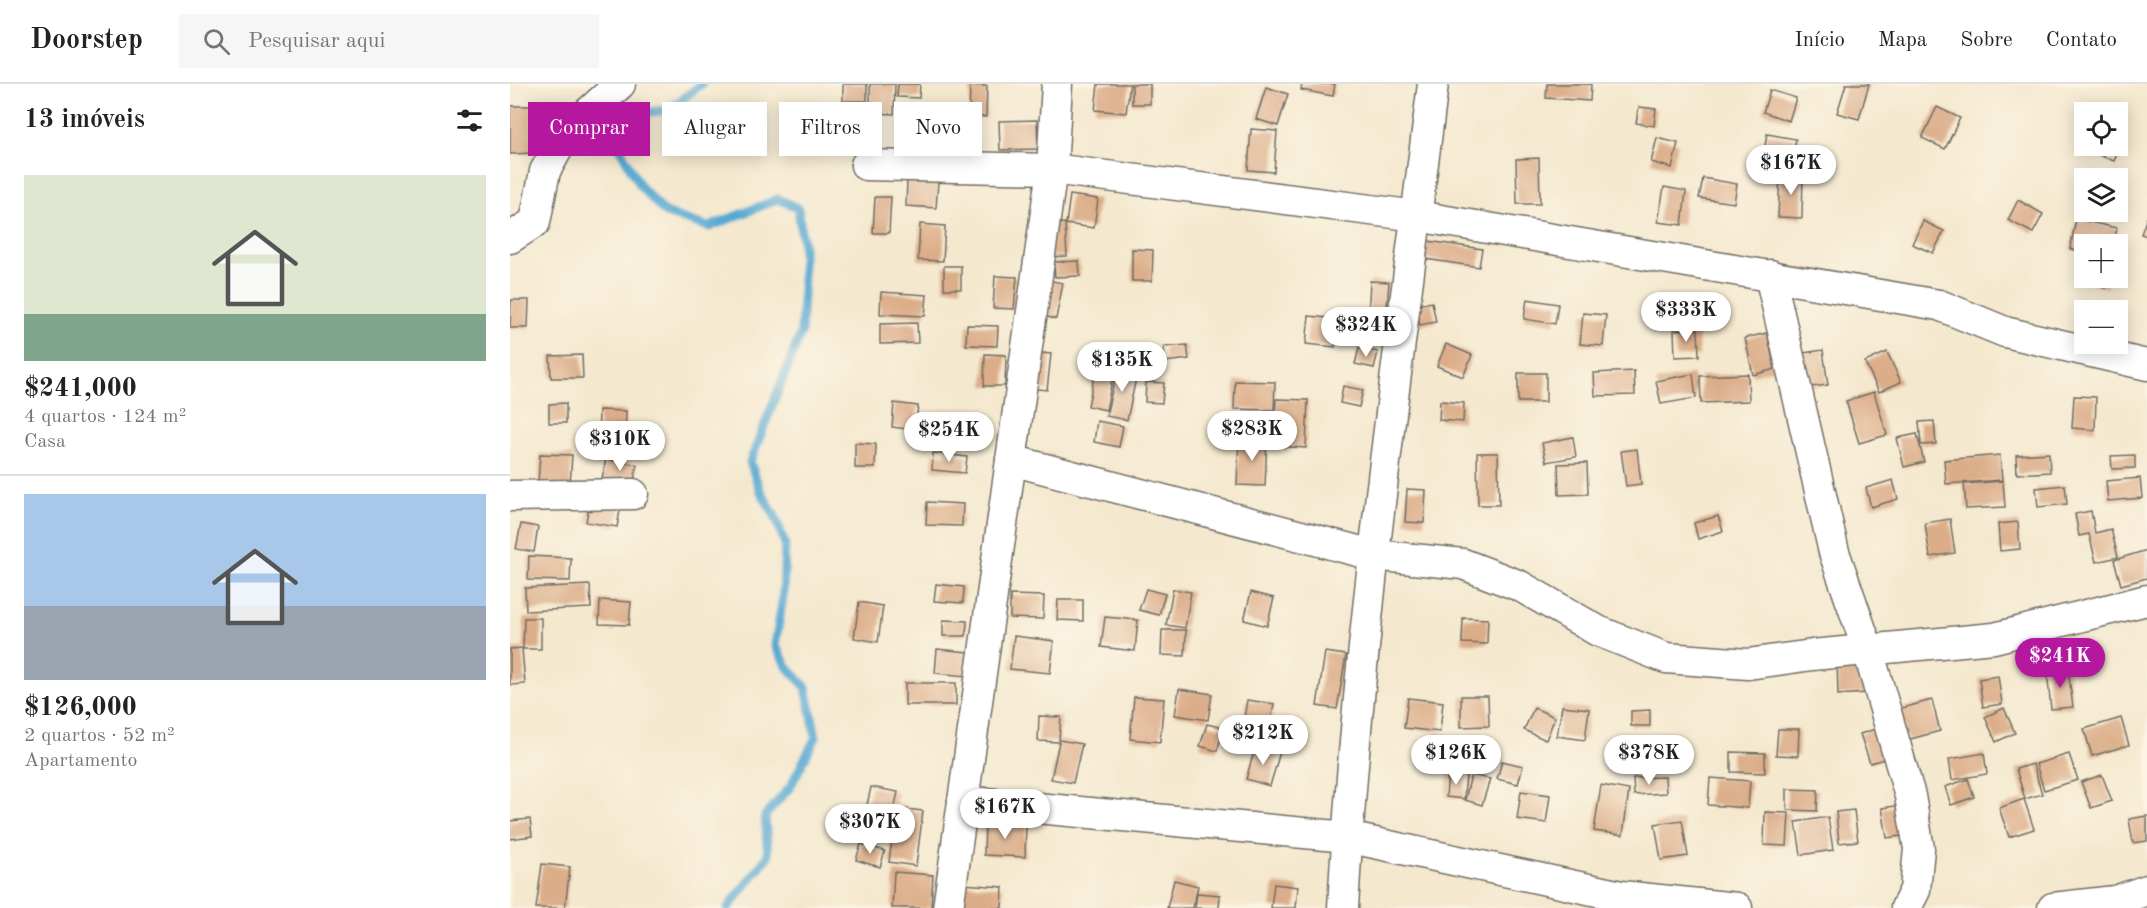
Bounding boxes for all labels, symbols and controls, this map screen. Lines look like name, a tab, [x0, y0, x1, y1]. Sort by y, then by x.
search box	[179, 14, 599, 68]
icon: search	[200, 25, 233, 58]
text: Doorstep	[30, 27, 143, 55]
text: Pesquisar aqui	[248, 30, 386, 52]
text: Início	[1794, 30, 1845, 51]
text: Mapa	[1878, 30, 1927, 51]
text: Sobre	[1960, 30, 2013, 51]
text: Contato	[2046, 30, 2117, 51]
chip: Comprar	[528, 102, 650, 156]
chip: Alugar	[662, 102, 767, 156]
chip: Filtros	[779, 102, 882, 156]
chip: Novo	[894, 102, 982, 156]
map controls	[2074, 102, 2128, 354]
button: locate	[2074, 102, 2128, 156]
icon: filters	[453, 104, 486, 137]
text: 13 imóveis	[24, 107, 145, 133]
pin: $167K	[1749, 145, 1833, 196]
text: $167K	[1760, 154, 1822, 174]
button: layers	[2074, 168, 2128, 222]
icon: home	[201, 214, 309, 322]
button: +	[2074, 234, 2128, 288]
pin: $333K	[1644, 292, 1728, 343]
button: −	[2074, 300, 2128, 354]
text: $333K	[1655, 301, 1717, 321]
pin: $324K	[1324, 307, 1408, 358]
text: $324K	[1335, 316, 1397, 336]
pin: $135K	[1080, 342, 1164, 393]
text: $135K	[1091, 351, 1153, 371]
text: $241,000	[24, 376, 137, 402]
text: 4 quartos · 124 m²	[24, 407, 186, 427]
pin: $283K	[1210, 411, 1294, 462]
pin: $254K	[907, 412, 991, 463]
text: $283K	[1221, 420, 1283, 440]
pin: $310K	[578, 421, 662, 472]
text: $254K	[918, 421, 980, 441]
text: $310K	[589, 430, 651, 450]
text: Casa	[24, 432, 66, 452]
icon: home	[201, 533, 309, 641]
pin: $241K	[2018, 638, 2102, 689]
text: $241K	[2029, 647, 2091, 667]
text: $126,000	[24, 695, 137, 721]
pin: $212K	[1221, 715, 1305, 766]
text: $212K	[1232, 724, 1294, 744]
text: 2 quartos · 52 m²	[24, 726, 175, 746]
pin: $126K	[1414, 735, 1498, 786]
pin: $378K	[1607, 735, 1691, 786]
text: $126K	[1425, 744, 1487, 764]
text: $378K	[1618, 744, 1680, 764]
text: Apartamento	[24, 751, 137, 771]
pin: $167K	[963, 789, 1047, 840]
text: $167K	[974, 798, 1036, 818]
pin: $307K	[828, 804, 912, 855]
text: $307K	[839, 813, 901, 833]

